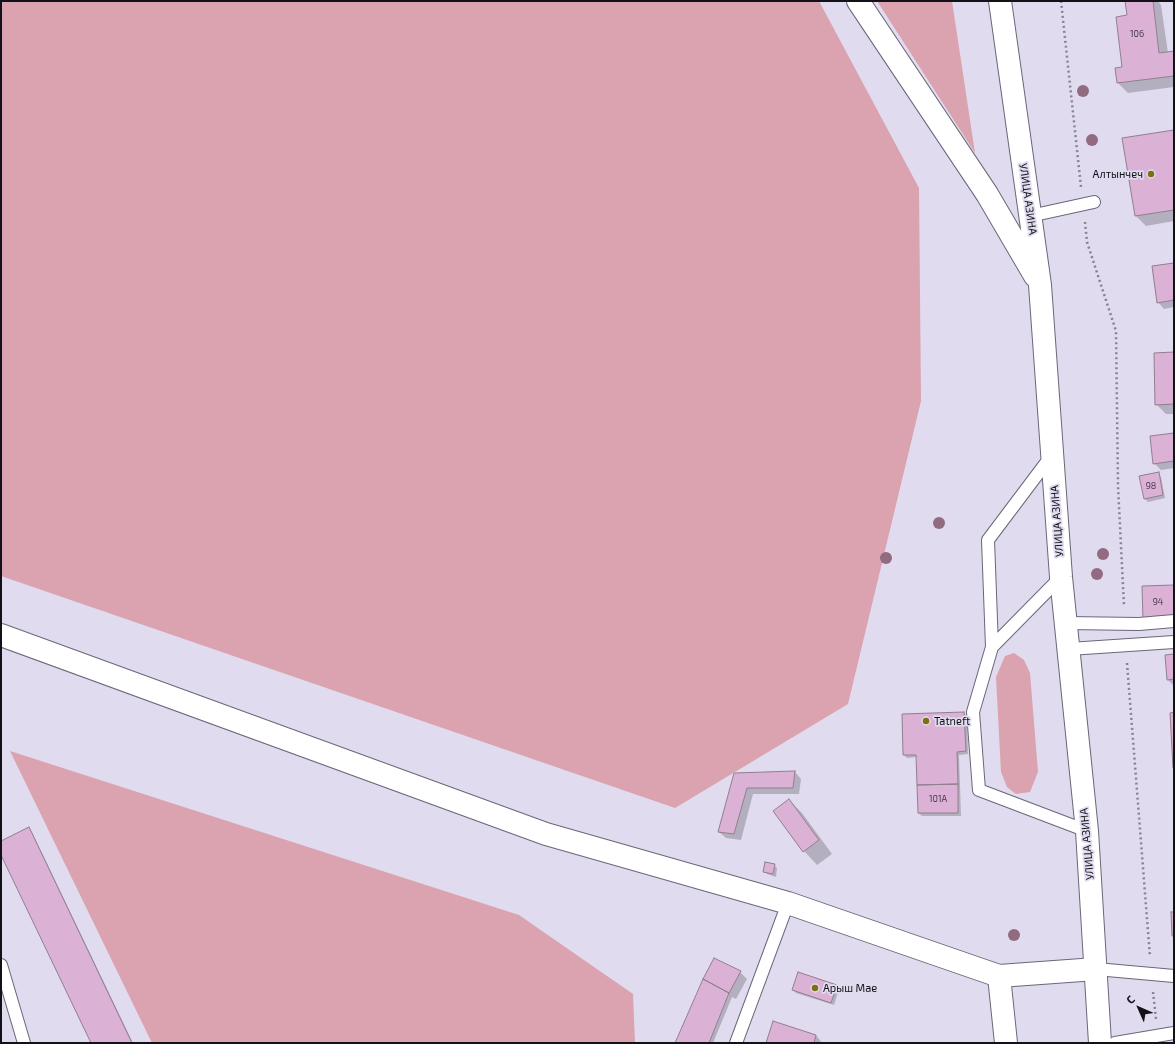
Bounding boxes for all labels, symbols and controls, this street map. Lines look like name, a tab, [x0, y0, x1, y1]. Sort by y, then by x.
house number: 106	[1130, 29, 1144, 39]
street label: УЛИЦА АЗИНА	[1016, 162, 1040, 236]
place label: Алтынчеч	[1093, 167, 1143, 181]
marker: Алтынчеч	[1146, 169, 1156, 179]
house number: 98	[1146, 481, 1156, 491]
street label: УЛИЦА АЗИНА	[1048, 485, 1066, 557]
house number: 94	[1153, 597, 1163, 607]
place label: Tatneft	[934, 714, 970, 728]
marker: Tatneft	[921, 716, 931, 726]
house number: 101А	[929, 794, 947, 804]
street label: УЛИЦА АЗИНА	[1077, 808, 1097, 880]
place label: Арыш Мае	[823, 981, 877, 995]
marker: Арыш Мае	[810, 983, 820, 993]
north arrow	[1119, 988, 1159, 1028]
text: С	[1123, 992, 1137, 1006]

